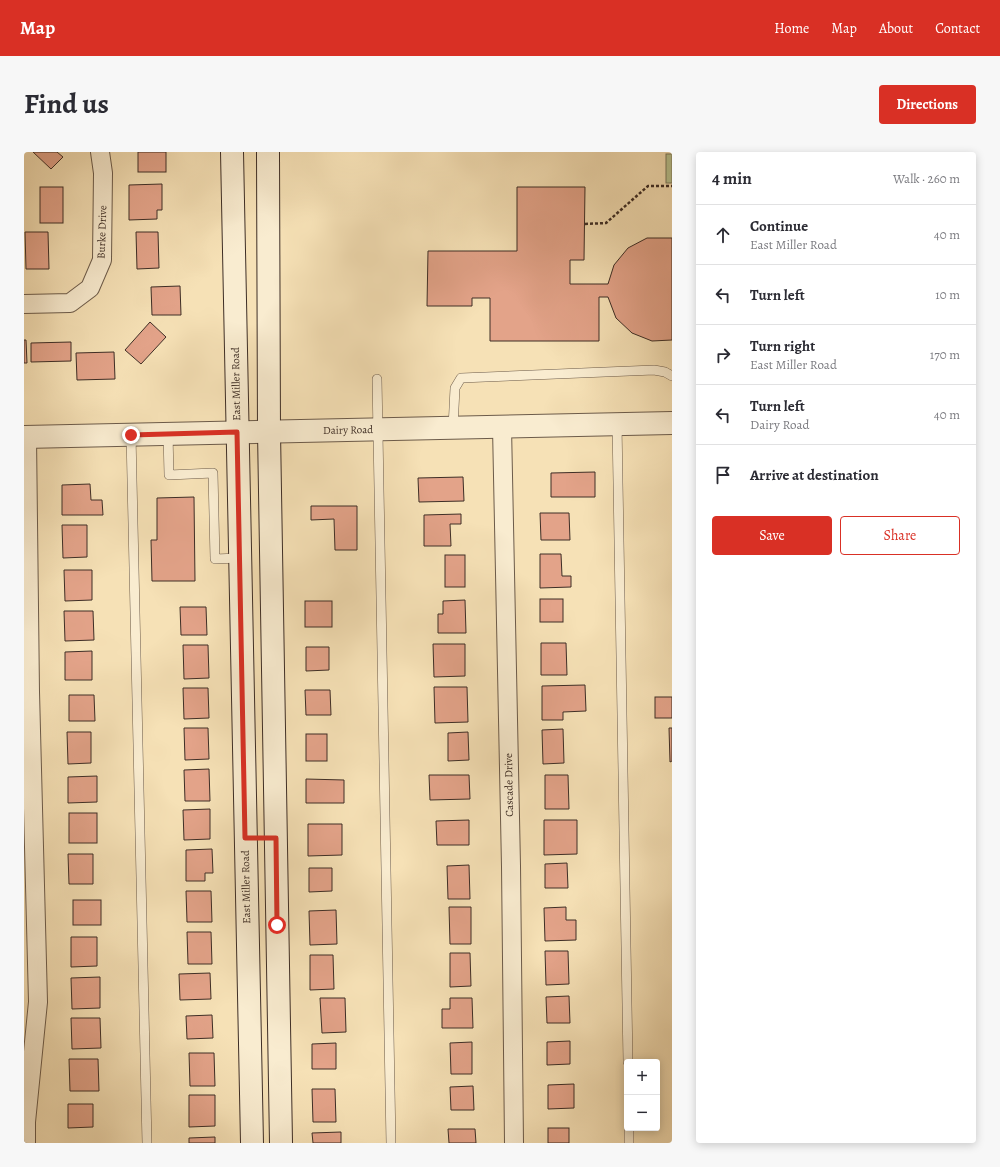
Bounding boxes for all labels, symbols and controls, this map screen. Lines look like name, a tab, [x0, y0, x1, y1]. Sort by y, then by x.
text: Map	[20, 15, 55, 41]
text: Home	[774, 19, 809, 38]
text: Map	[831, 19, 857, 38]
text: About	[879, 19, 913, 38]
text: Contact	[935, 19, 980, 38]
text: Find us	[24, 85, 109, 123]
button: Directions	[879, 85, 976, 124]
text: 4 min	[712, 167, 752, 190]
text: Walk · 260 m	[893, 170, 960, 187]
street label: Burke Drive	[94, 205, 110, 259]
text: Continue	[750, 216, 808, 236]
icon: ahead	[712, 224, 734, 246]
text: 40 m	[934, 226, 960, 243]
text: East Miller Road	[750, 236, 837, 253]
icon: left	[712, 284, 734, 306]
text: Turn left	[750, 285, 805, 305]
text: 10 m	[935, 286, 960, 303]
text: Turn right	[750, 336, 815, 356]
icon: right	[712, 344, 734, 366]
text: 170 m	[930, 346, 960, 363]
street label: East Miller Road	[228, 347, 244, 421]
text: East Miller Road	[750, 356, 837, 373]
text: Turn left	[750, 396, 805, 416]
icon: left	[712, 404, 734, 426]
text: 40 m	[934, 406, 960, 423]
text: Dairy Road	[750, 416, 809, 433]
street label: Dairy Road	[323, 422, 373, 438]
route end	[122, 426, 140, 444]
icon: arrive	[712, 464, 734, 486]
text: Arrive at destination	[750, 465, 879, 485]
button: Save	[712, 516, 832, 555]
button: Share	[840, 516, 960, 555]
street label: Cascade Drive	[501, 753, 517, 817]
street label: East Miller Road	[238, 850, 254, 924]
route start	[268, 916, 286, 934]
map controls	[624, 1059, 660, 1131]
button: +	[624, 1059, 660, 1095]
button: −	[624, 1095, 660, 1131]

